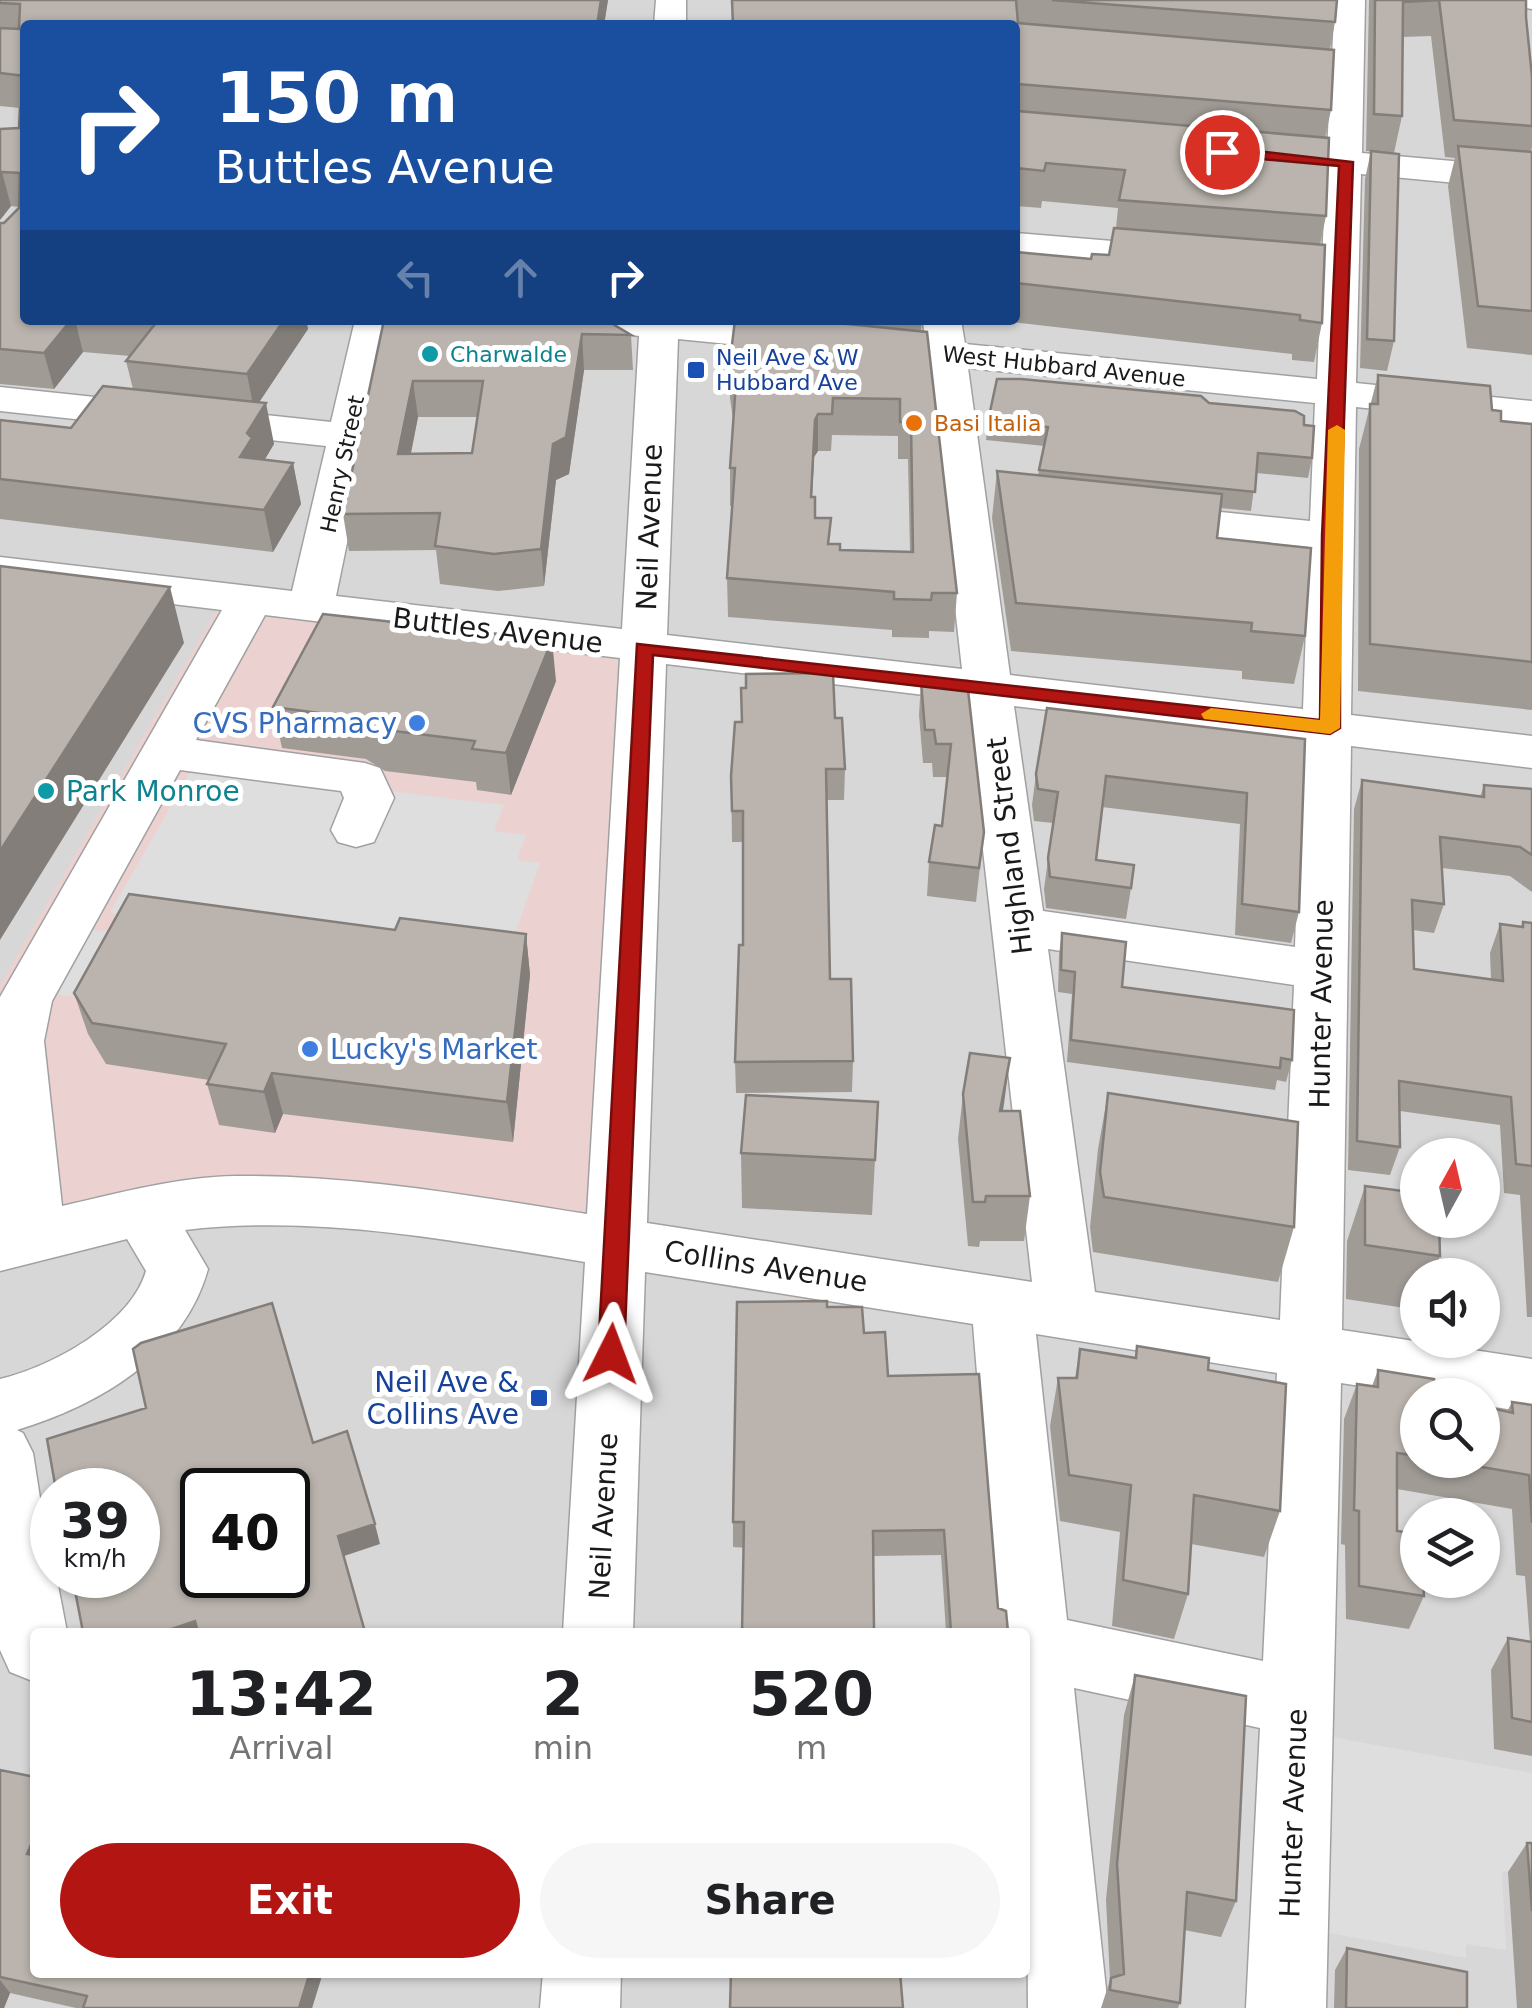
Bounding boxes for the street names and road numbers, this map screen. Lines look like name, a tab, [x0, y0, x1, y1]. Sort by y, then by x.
street label: West Hubbard Avenue	[941, 341, 1187, 392]
street label: Henry Street	[316, 393, 369, 535]
street label: Neil Avenue	[630, 443, 669, 611]
street label: Buttles Avenue	[391, 601, 605, 660]
street label: Highland Street	[980, 735, 1039, 957]
street label: Hunter Avenue	[1303, 899, 1340, 1109]
street label: Collins Avenue	[662, 1234, 870, 1299]
street label: Neil Avenue	[583, 1432, 624, 1600]
street label: Hunter Avenue	[1273, 1708, 1314, 1918]

